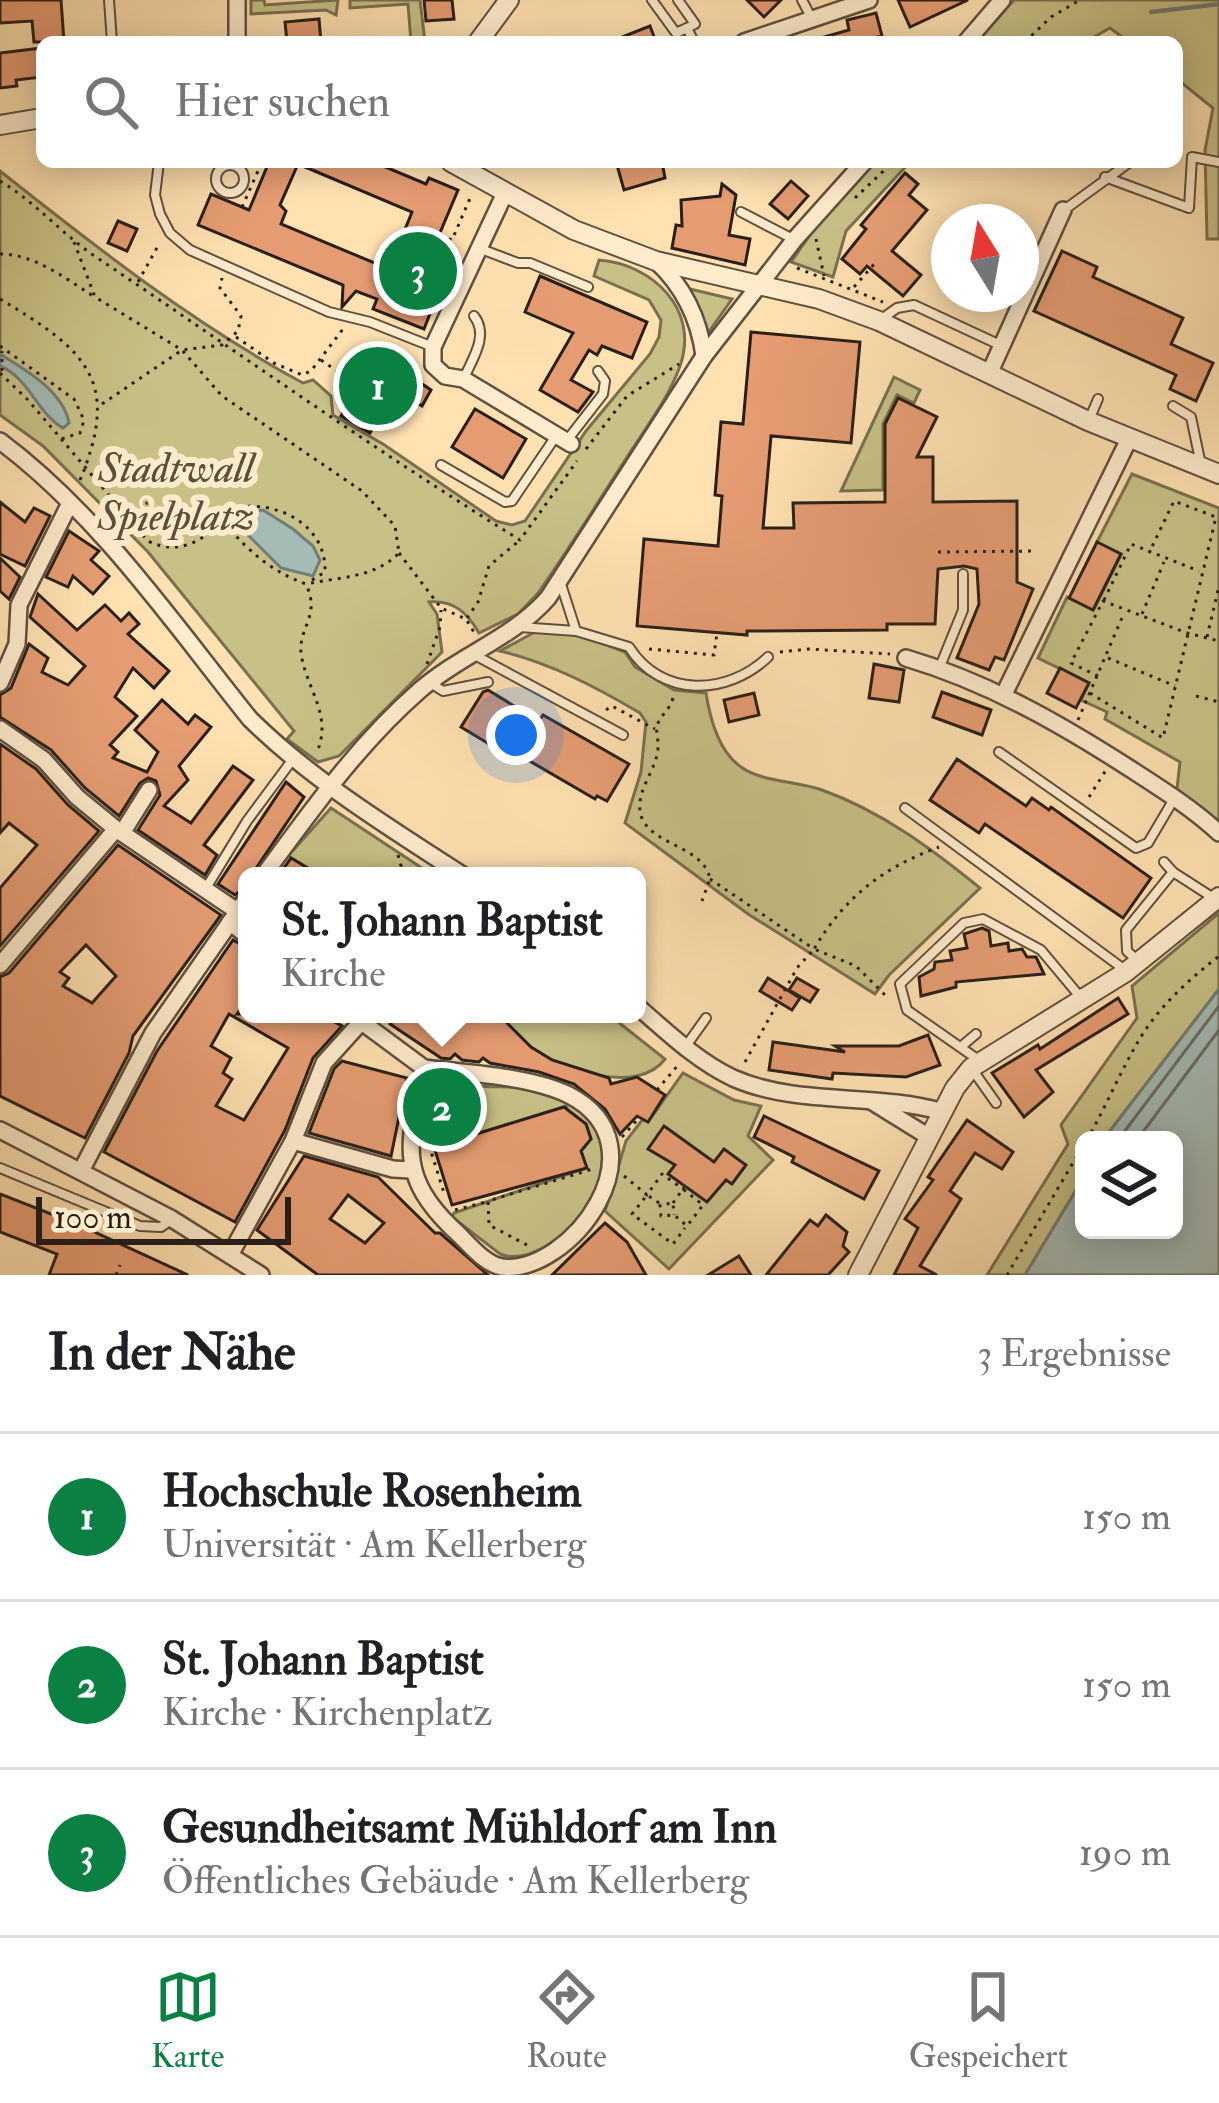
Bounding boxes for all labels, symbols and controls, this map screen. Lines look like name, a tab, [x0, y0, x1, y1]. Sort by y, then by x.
search box	[36, 36, 1183, 168]
icon: search	[78, 69, 144, 135]
text: Hier suchen	[174, 74, 390, 130]
north arrow	[931, 204, 1039, 312]
pin: 3	[379, 226, 457, 316]
pin: 1	[339, 341, 417, 431]
park label: Stadtwall Spielplatz	[97, 443, 257, 543]
your location	[486, 705, 546, 765]
popup	[238, 867, 646, 1023]
text: St. Johann Baptist	[281, 893, 603, 949]
text: Kirche	[281, 949, 386, 998]
pin: 2	[403, 1062, 481, 1152]
map controls	[1075, 1131, 1183, 1239]
button: layers	[1075, 1131, 1183, 1239]
scale bar	[36, 1191, 291, 1244]
text: 100 m	[54, 1197, 132, 1238]
text: In der Nähe	[48, 1321, 295, 1385]
text: 3 Ergebnisse	[977, 1329, 1171, 1378]
text: Hochschule Rosenheim	[162, 1464, 582, 1520]
text: 1	[80, 1492, 94, 1541]
text: 150 m	[1082, 1492, 1171, 1541]
text: Universität · Am Kellerberg	[162, 1520, 586, 1569]
text: St. Johann Baptist	[162, 1632, 484, 1688]
text: 2	[77, 1660, 97, 1709]
text: 150 m	[1082, 1660, 1171, 1709]
text: Kirche · Kirchenplatz	[162, 1688, 492, 1737]
text: Gesundheitsamt Mühldorf am Inn	[162, 1800, 777, 1856]
text: 3	[80, 1828, 94, 1877]
text: 190 m	[1079, 1828, 1171, 1877]
text: Öffentliches Gebäude · Am Kellerberg	[162, 1856, 749, 1905]
tab: Karte	[151, 1964, 224, 2077]
tab: Route	[526, 1964, 607, 2077]
tab: Gespeichert	[909, 1964, 1068, 2077]

